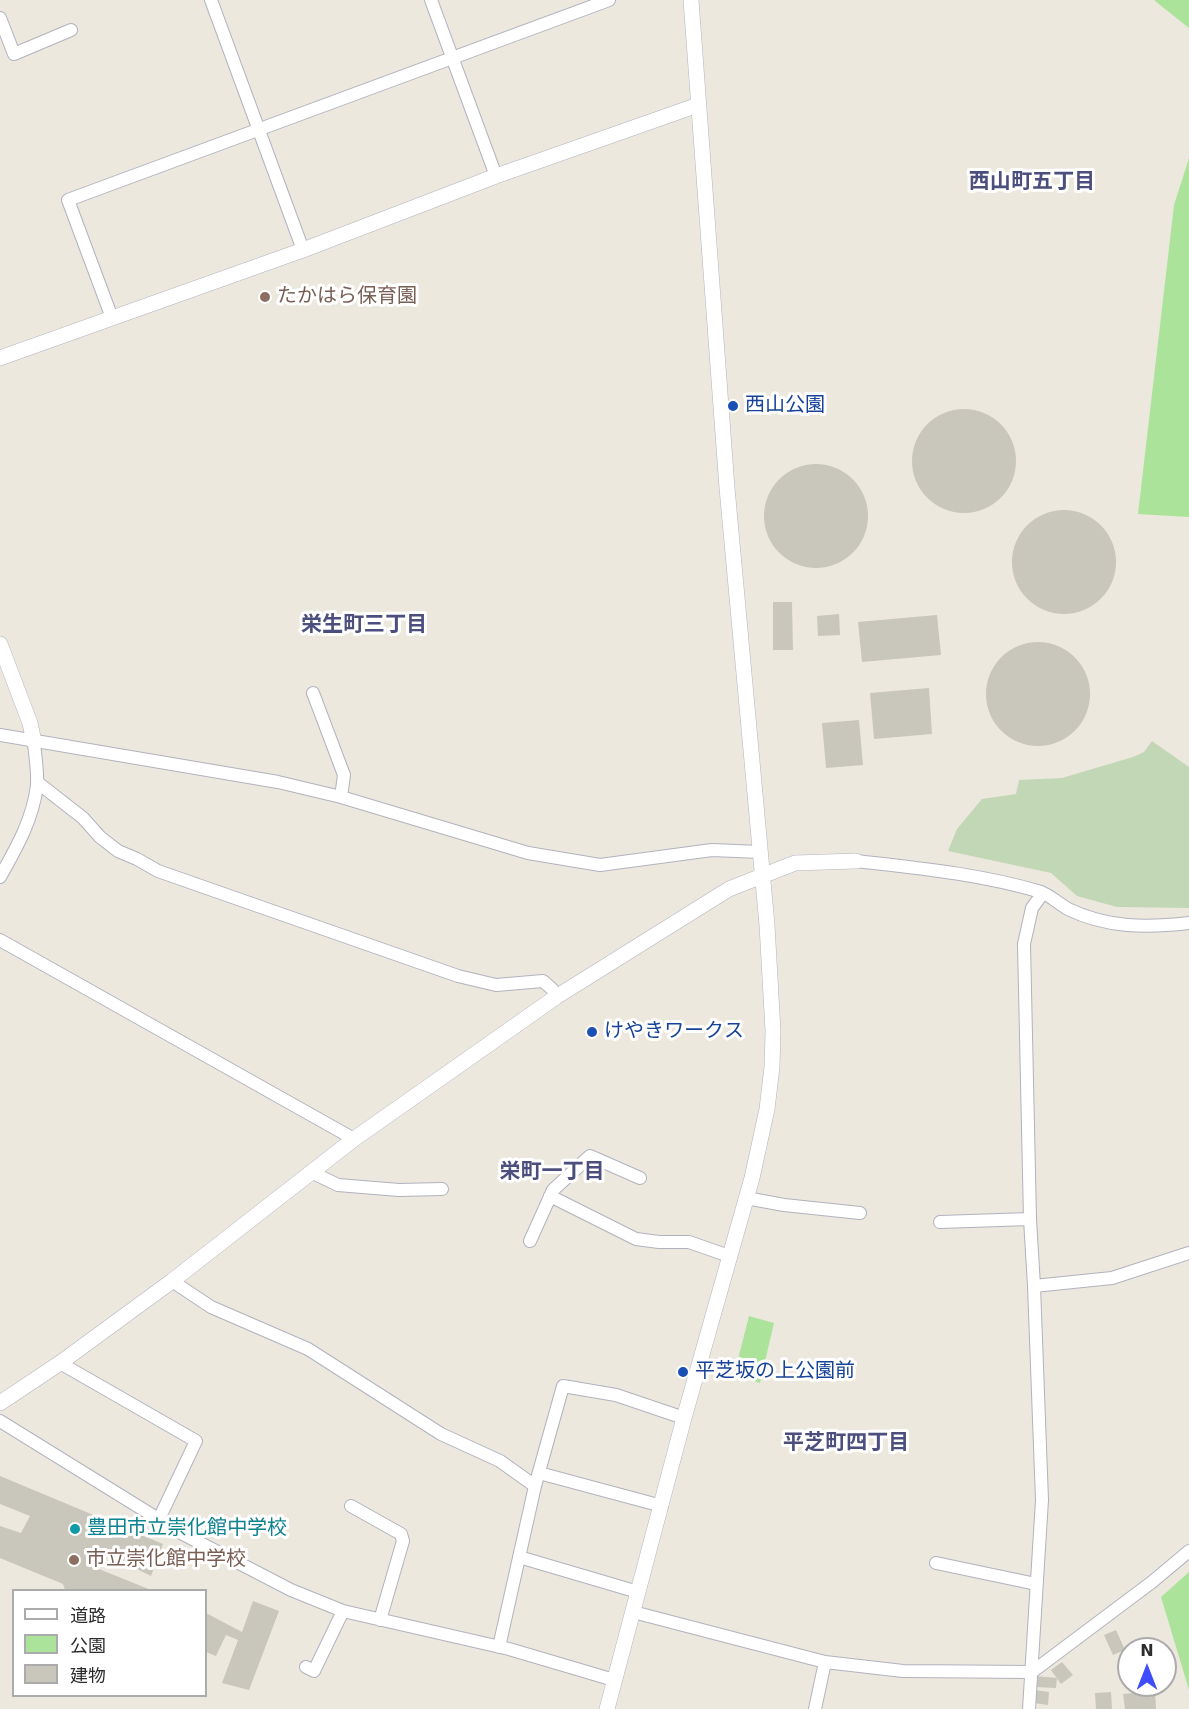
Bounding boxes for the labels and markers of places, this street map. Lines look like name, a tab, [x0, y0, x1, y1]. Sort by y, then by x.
place label: たかはら保育園	[277, 285, 417, 309]
marker: たかはら保育園	[258, 290, 272, 304]
place label: 西山公園	[745, 394, 825, 418]
marker: 西山公園	[726, 399, 740, 413]
place label: けやきワークス	[604, 1020, 744, 1044]
marker: けやきワークス	[585, 1025, 599, 1039]
place label: 平芝坂の上公園前	[695, 1360, 855, 1384]
marker: 平芝坂の上公園前	[676, 1365, 690, 1379]
place label: 豊田市立崇化館中学校	[87, 1517, 287, 1541]
marker: 豊田市立崇化館中学校	[68, 1522, 82, 1536]
place label: 市立崇化館中学校	[86, 1548, 246, 1572]
marker: 市立崇化館中学校	[67, 1553, 81, 1567]

